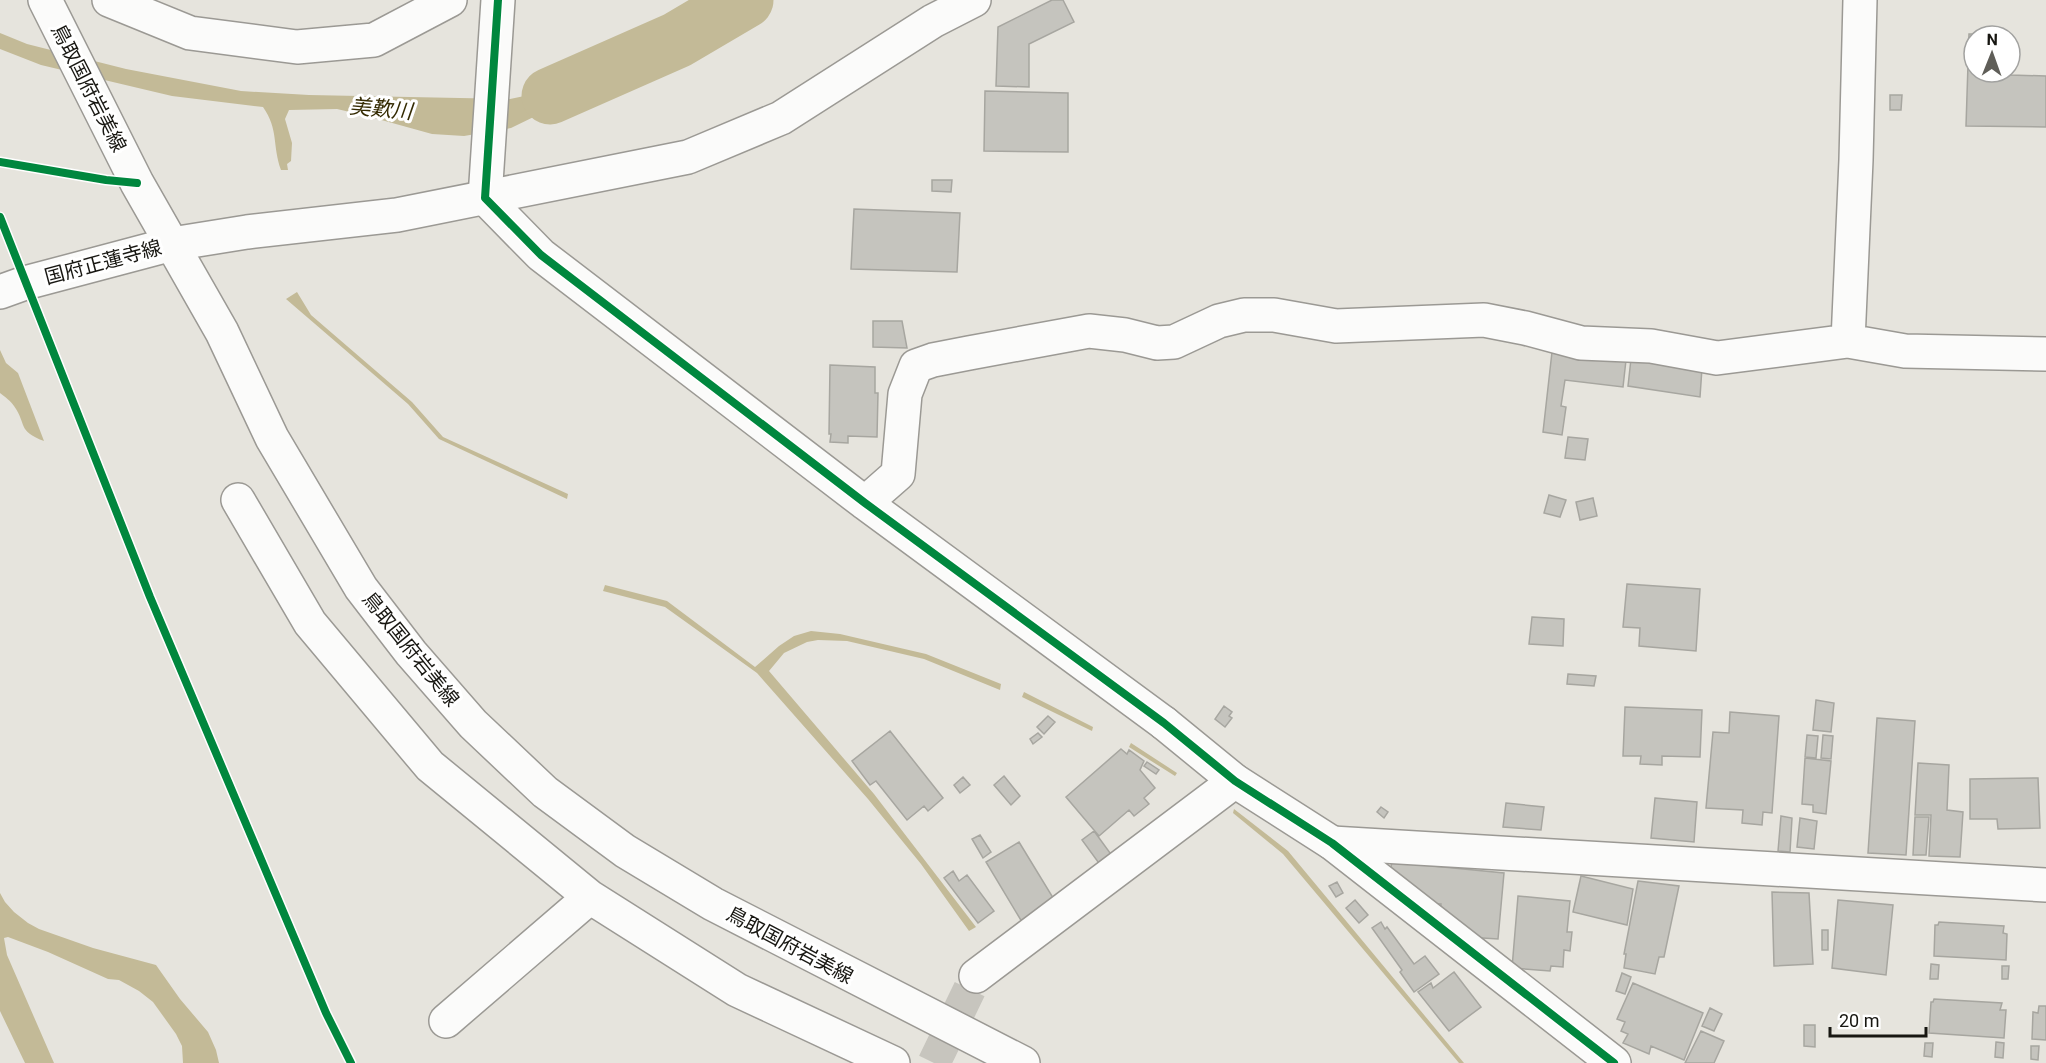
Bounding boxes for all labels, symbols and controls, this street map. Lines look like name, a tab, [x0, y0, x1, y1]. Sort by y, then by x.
street label: 鳥取国府岩美線	[47, 20, 131, 156]
north arrow	[1962, 24, 2022, 84]
text: N	[1986, 30, 1998, 49]
water label: 美歎川	[349, 94, 415, 124]
street label: 国府正蓮寺線	[42, 235, 164, 289]
street label: 鳥取国府岩美線	[358, 587, 464, 711]
street label: 鳥取国府岩美線	[723, 902, 857, 988]
scale bar	[1830, 1000, 1926, 1038]
text: 20 m	[1839, 1010, 1879, 1031]

